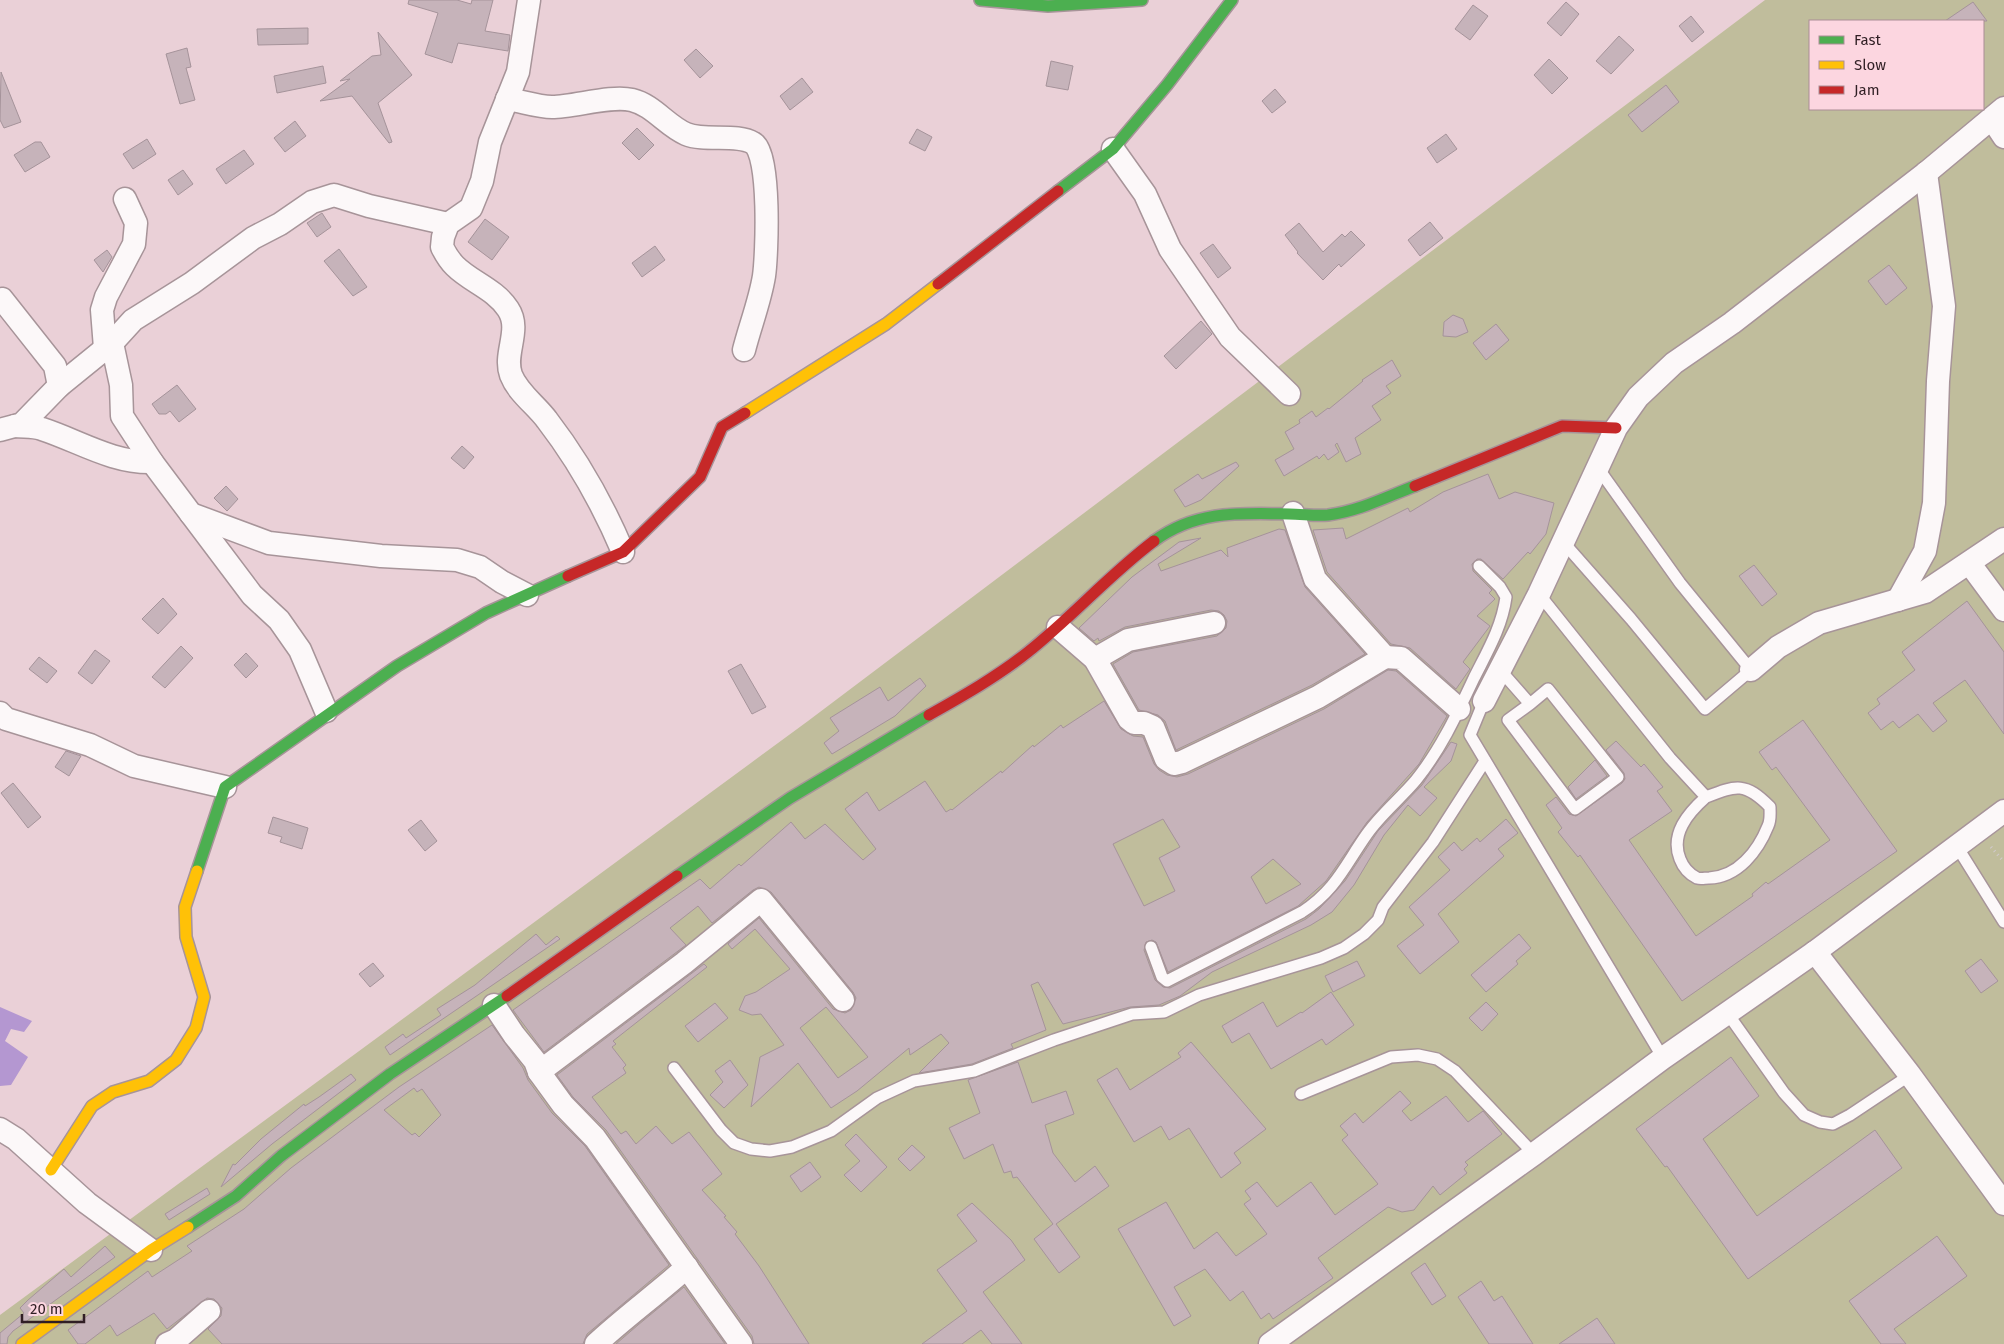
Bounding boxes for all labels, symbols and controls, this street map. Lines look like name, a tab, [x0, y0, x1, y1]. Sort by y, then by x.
legend	[1809, 20, 1984, 110]
text: Fast	[1854, 31, 1881, 49]
text: Slow	[1854, 56, 1886, 74]
text: Jam	[1854, 81, 1880, 99]
scale bar	[22, 1292, 85, 1324]
text: 20 m	[30, 1300, 63, 1318]

